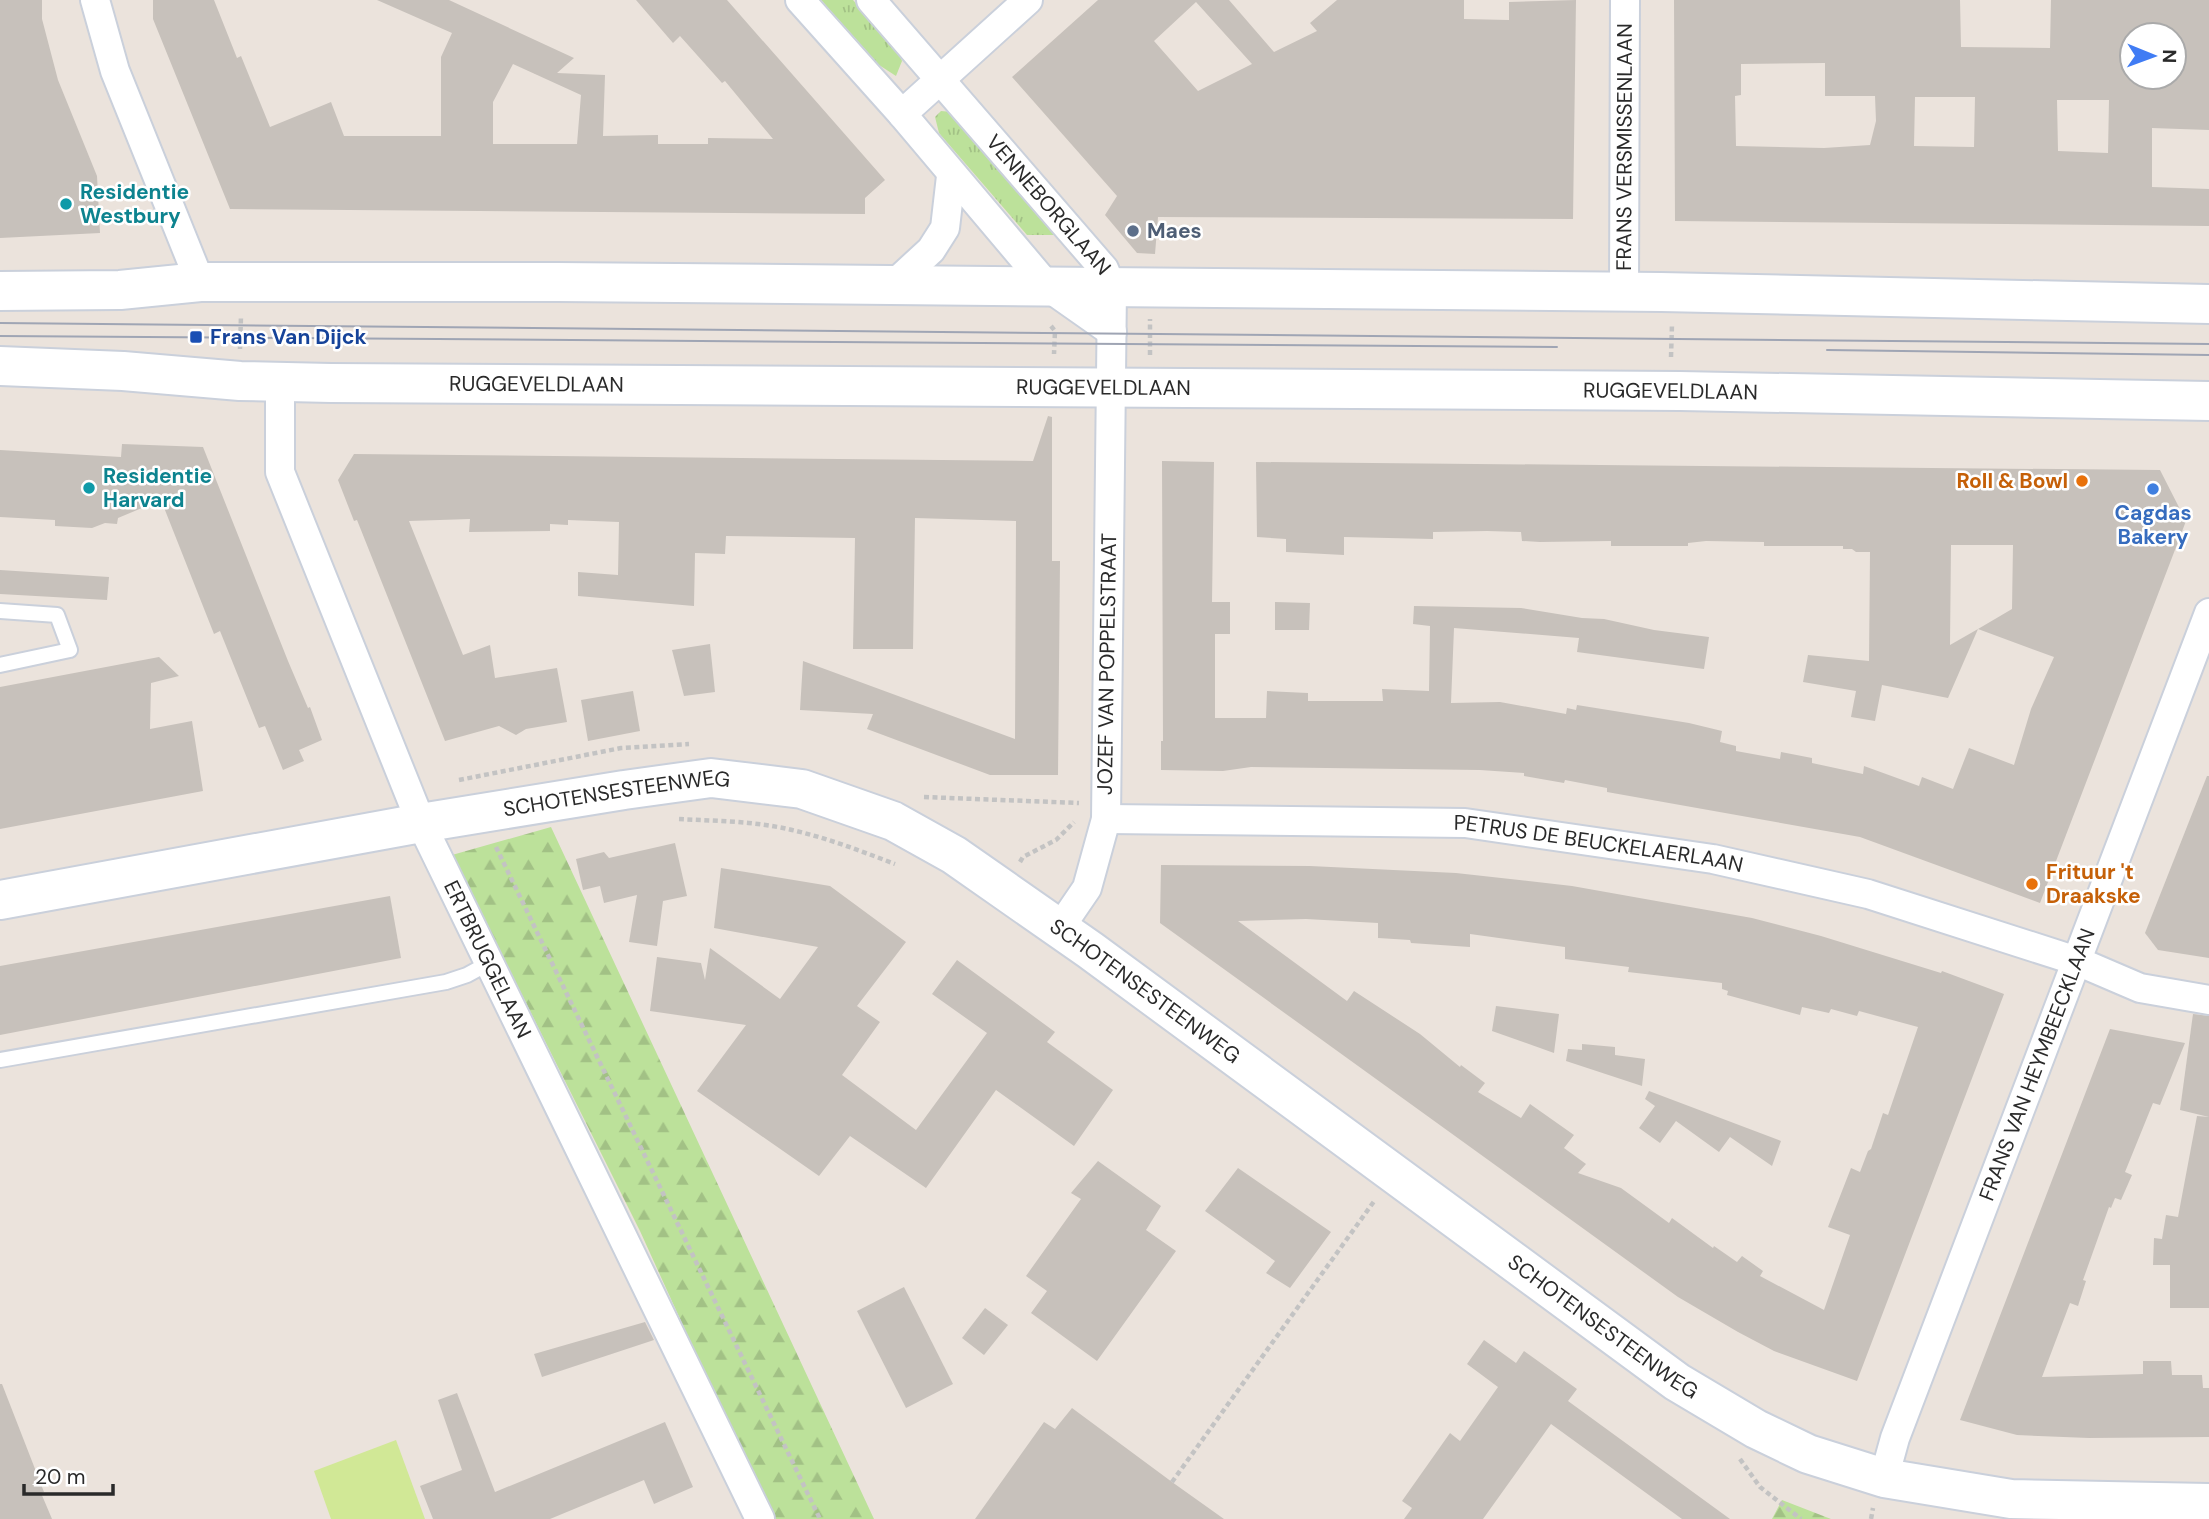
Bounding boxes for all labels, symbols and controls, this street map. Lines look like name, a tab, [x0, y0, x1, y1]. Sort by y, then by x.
north arrow	[2118, 21, 2188, 91]
street label: FRANS VERSMISSENLAAN	[1610, 23, 1639, 271]
text: N	[2157, 49, 2182, 63]
street label: VENNEBORGLAAN	[980, 129, 1117, 281]
place label: Residentie Westbury	[80, 178, 189, 230]
marker: Residentie Westbury	[58, 196, 74, 212]
place label: Maes	[1147, 217, 1202, 245]
marker: Maes	[1125, 223, 1141, 239]
place label: Frans Van Dijck	[210, 323, 367, 351]
marker: Frans Van Dijck	[188, 329, 204, 345]
street label: RUGGEVELDLAAN	[449, 370, 624, 399]
street label: RUGGEVELDLAAN	[1016, 373, 1191, 402]
street label: RUGGEVELDLAAN	[1583, 376, 1758, 406]
place label: Residentie Harvard	[103, 462, 212, 514]
place label: Roll & Bowl	[1956, 467, 2068, 495]
marker: Roll & Bowl	[2074, 473, 2090, 489]
marker: Residentie Harvard	[81, 480, 97, 496]
marker: Cagdas Bakery	[2145, 481, 2161, 497]
place label: Cagdas Bakery	[2114, 499, 2192, 551]
street label: JOZEF VAN POPPELSTRAAT	[1091, 533, 1123, 795]
street label: SCHOTENSESTEENWEG	[501, 764, 732, 823]
street label: PETRUS DE BEUCKELAERLAAN	[1454, 809, 1746, 879]
place label: Frituur 't Draakske	[2046, 858, 2141, 910]
street label: ERTBRUGGELAAN	[437, 876, 538, 1043]
marker: Frituur 't Draakske	[2024, 876, 2040, 892]
street label: SCHOTENSESTEENWEG	[1044, 912, 1246, 1070]
street label: FRANS VAN HEYMBEECKLAAN	[1973, 924, 2102, 1205]
street label: SCHOTENSESTEENWEG	[1502, 1248, 1703, 1406]
scale bar	[24, 1452, 114, 1496]
text: 20 m	[35, 1463, 86, 1491]

